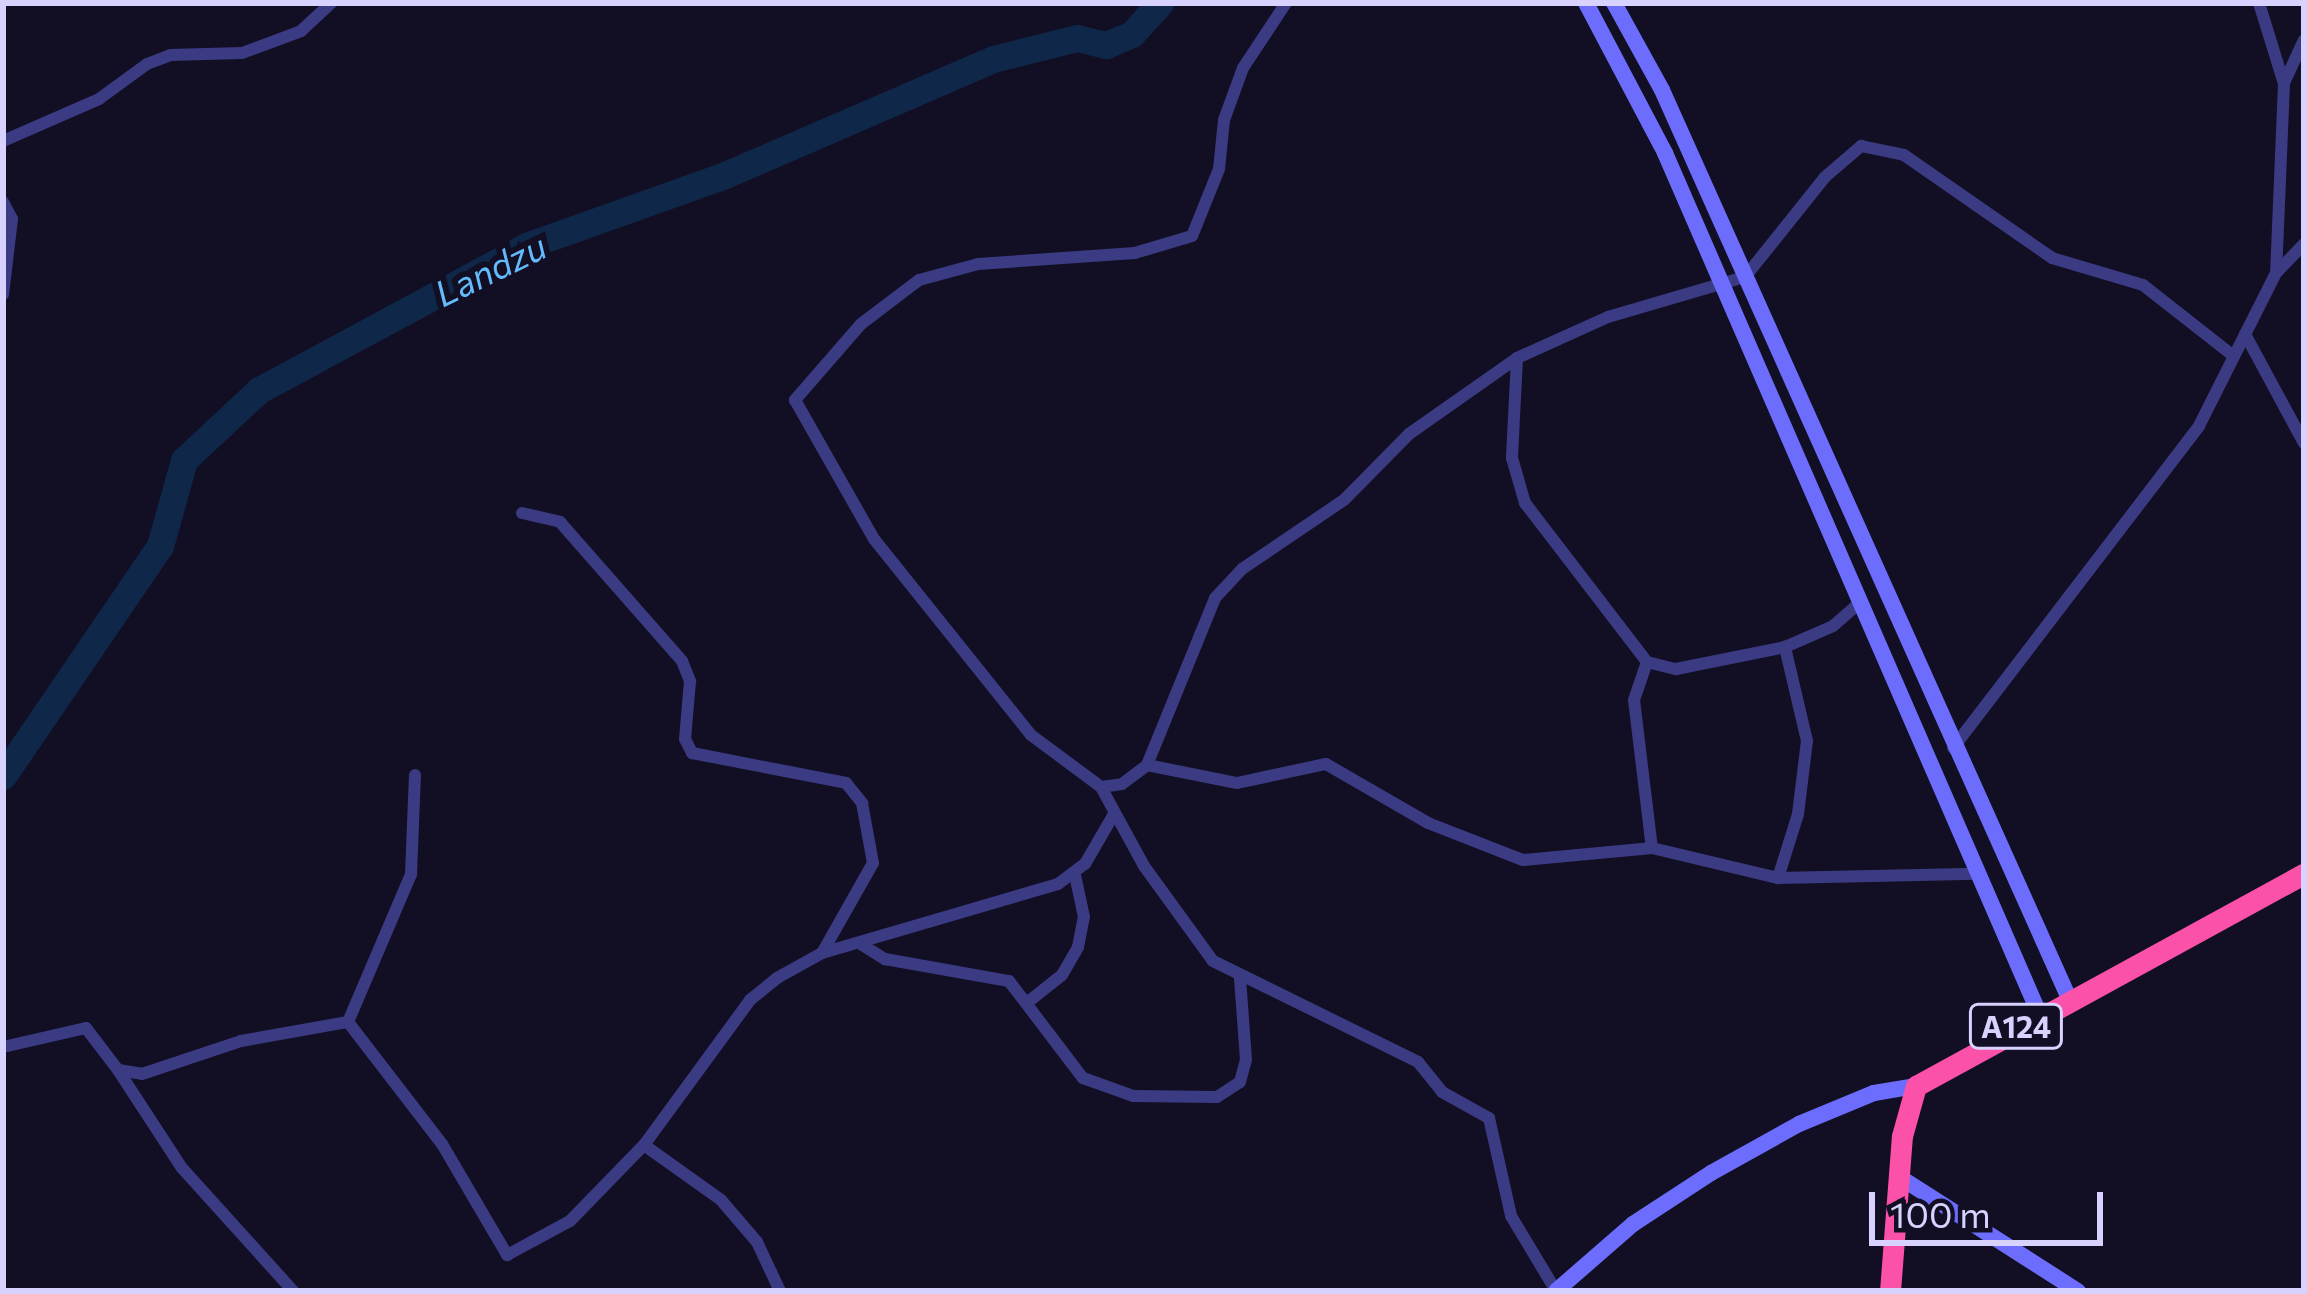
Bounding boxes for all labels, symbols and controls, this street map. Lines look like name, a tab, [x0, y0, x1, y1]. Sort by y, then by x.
water label: Landzu	[427, 224, 553, 314]
road number: A124	[1968, 1002, 2064, 1050]
scale bar	[1875, 1168, 2109, 1242]
text: 100 m	[1890, 1191, 1991, 1235]

